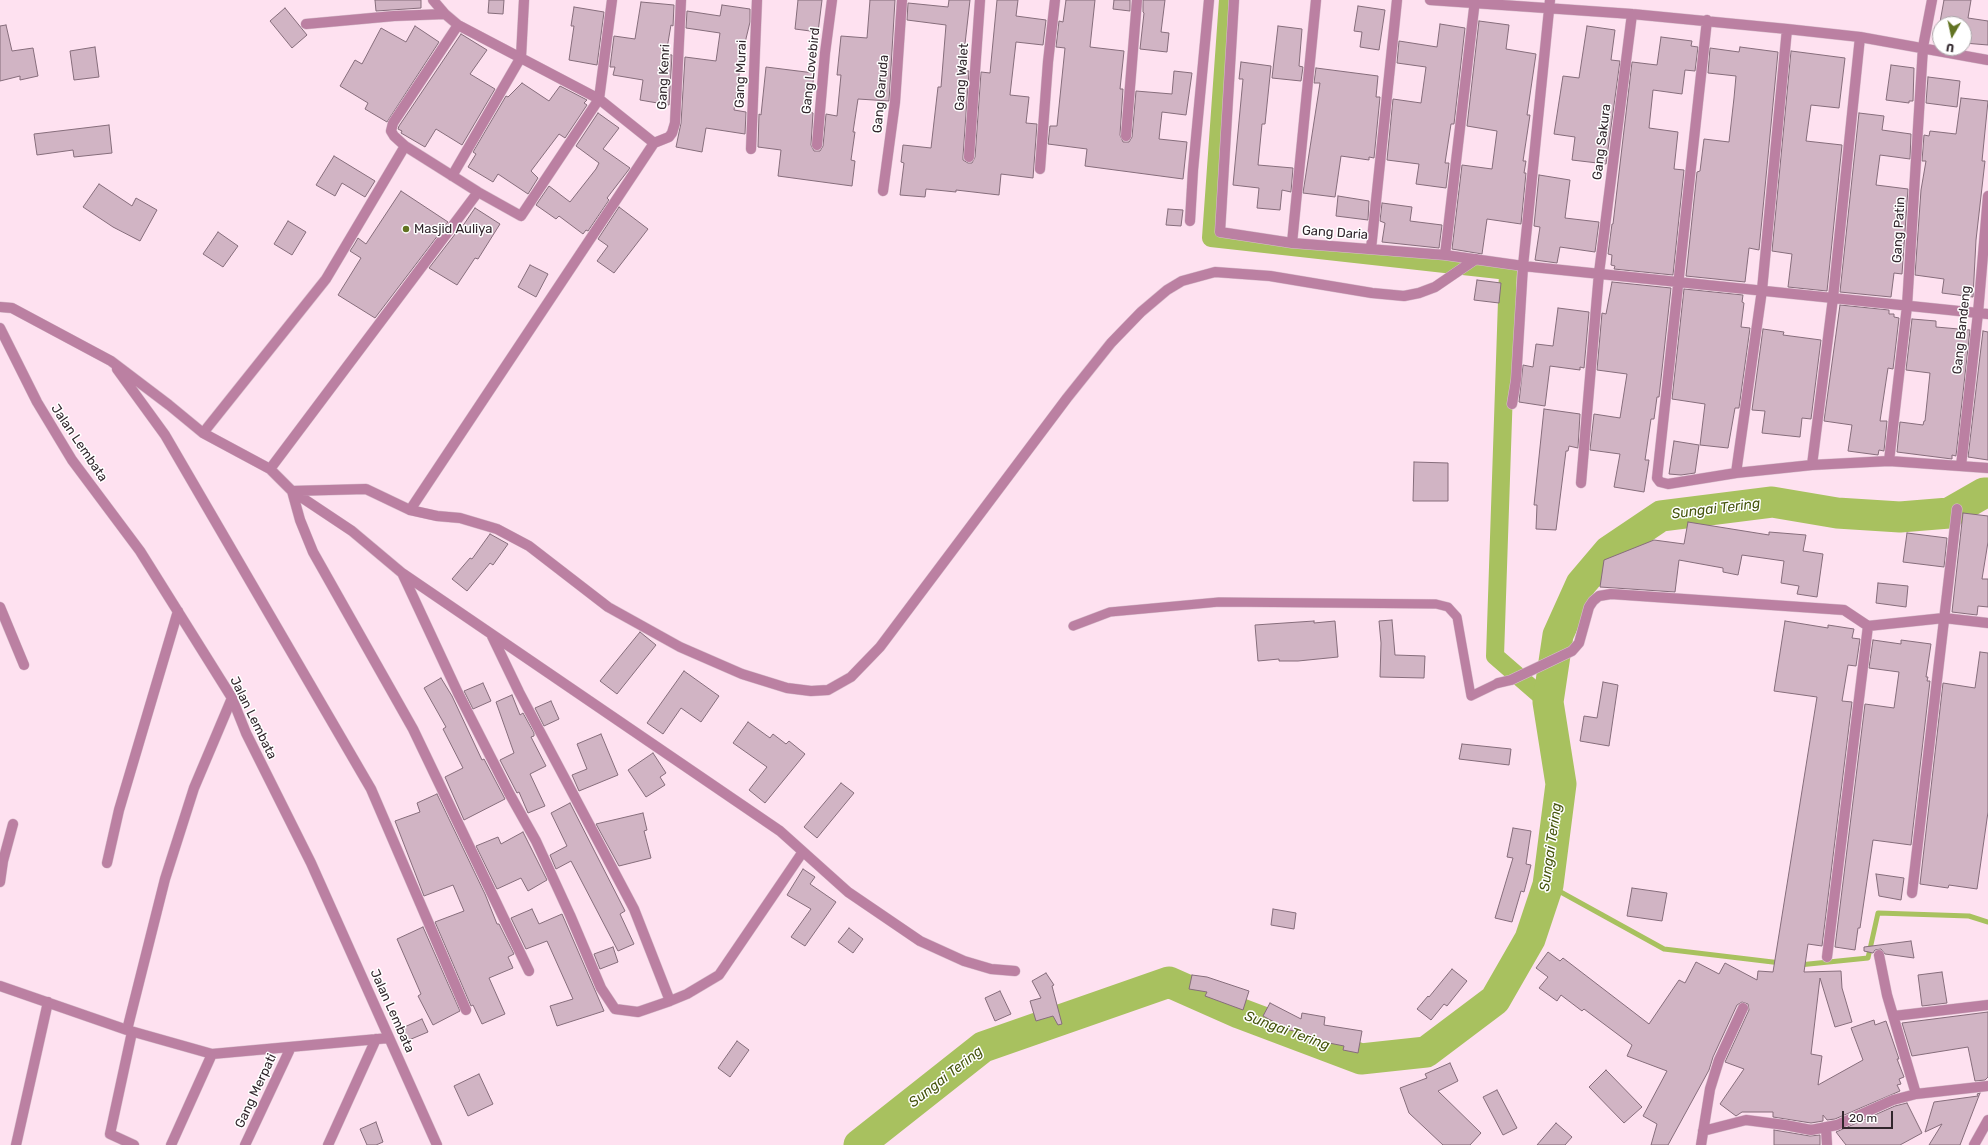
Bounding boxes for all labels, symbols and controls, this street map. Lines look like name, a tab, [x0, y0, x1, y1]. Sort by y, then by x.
north arrow	[1932, 16, 1972, 56]
street label: Gang Lovebird	[799, 27, 823, 115]
street label: Gang Murai	[732, 40, 750, 108]
text: U	[1945, 40, 1955, 54]
street label: Gang Walet	[952, 43, 972, 111]
street label: Gang Kenri	[654, 44, 674, 110]
street label: Gang Garuda	[870, 54, 892, 134]
street label: Gang Sakura	[1590, 103, 1614, 181]
street label: Gang Patin	[1889, 196, 1909, 264]
place label: Masjid Auliya	[414, 221, 492, 237]
street label: Gang Daria	[1301, 223, 1369, 243]
marker: Masjid Auliya	[401, 224, 411, 234]
street label: Gang Bandeng	[1950, 285, 1974, 375]
street label: Jalan Lembata	[47, 401, 111, 485]
water label: Sungai Tering	[1671, 495, 1761, 523]
street label: Jalan Lembata	[226, 674, 280, 762]
water label: Sungai Tering	[1536, 802, 1566, 892]
street label: Jalan Lembata	[367, 967, 417, 1055]
water label: Sungai Tering	[1242, 1008, 1332, 1054]
water label: Sungai Tering	[906, 1043, 986, 1111]
street label: Gang Merpati	[232, 1051, 280, 1131]
scale bar	[1844, 1103, 1895, 1129]
text: 20 m	[1849, 1111, 1877, 1125]

